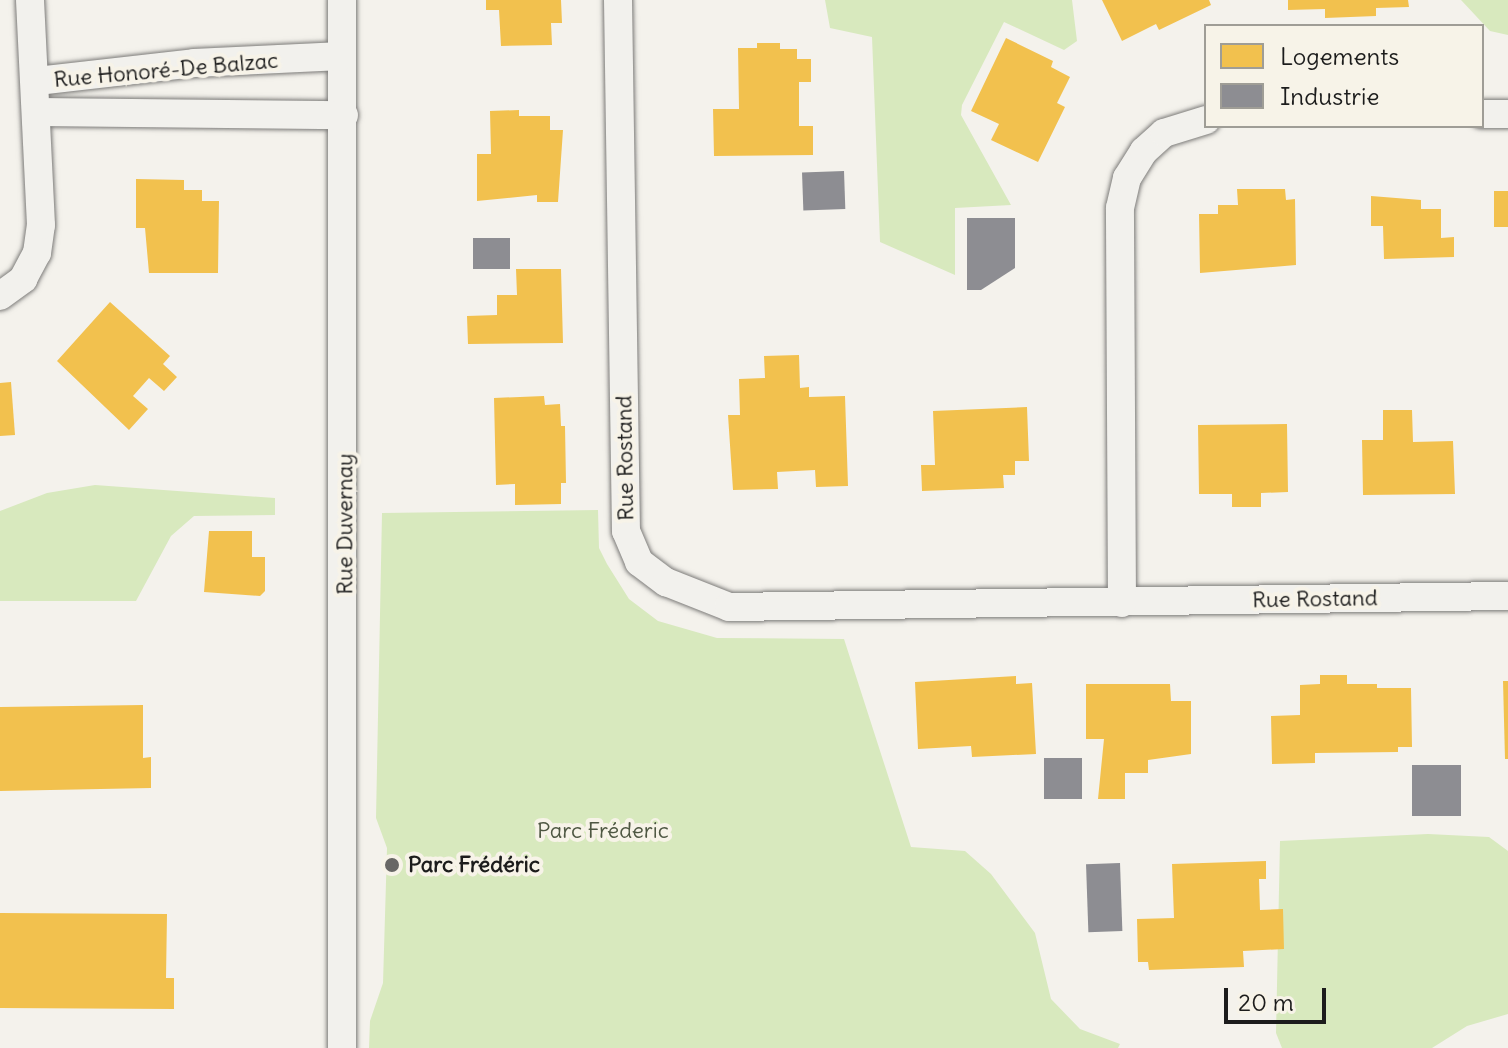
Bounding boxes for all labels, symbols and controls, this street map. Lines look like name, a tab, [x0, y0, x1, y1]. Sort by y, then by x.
legend	[1204, 24, 1484, 128]
text: Logements	[1280, 41, 1399, 71]
street label: Rue Honoré-De Balzac	[53, 47, 279, 93]
text: Industrie	[1280, 81, 1379, 111]
street label: Rue Rostand	[611, 395, 639, 521]
street label: Rue Duvernay	[332, 453, 358, 595]
street label: Rue Rostand	[1252, 585, 1378, 613]
park label: Parc Fréderic	[537, 818, 669, 844]
place label: Parc Frédéric	[408, 852, 540, 878]
marker: Parc Frédéric	[383, 856, 401, 874]
scale bar	[1228, 972, 1330, 1022]
text: 20 m	[1238, 987, 1294, 1017]

